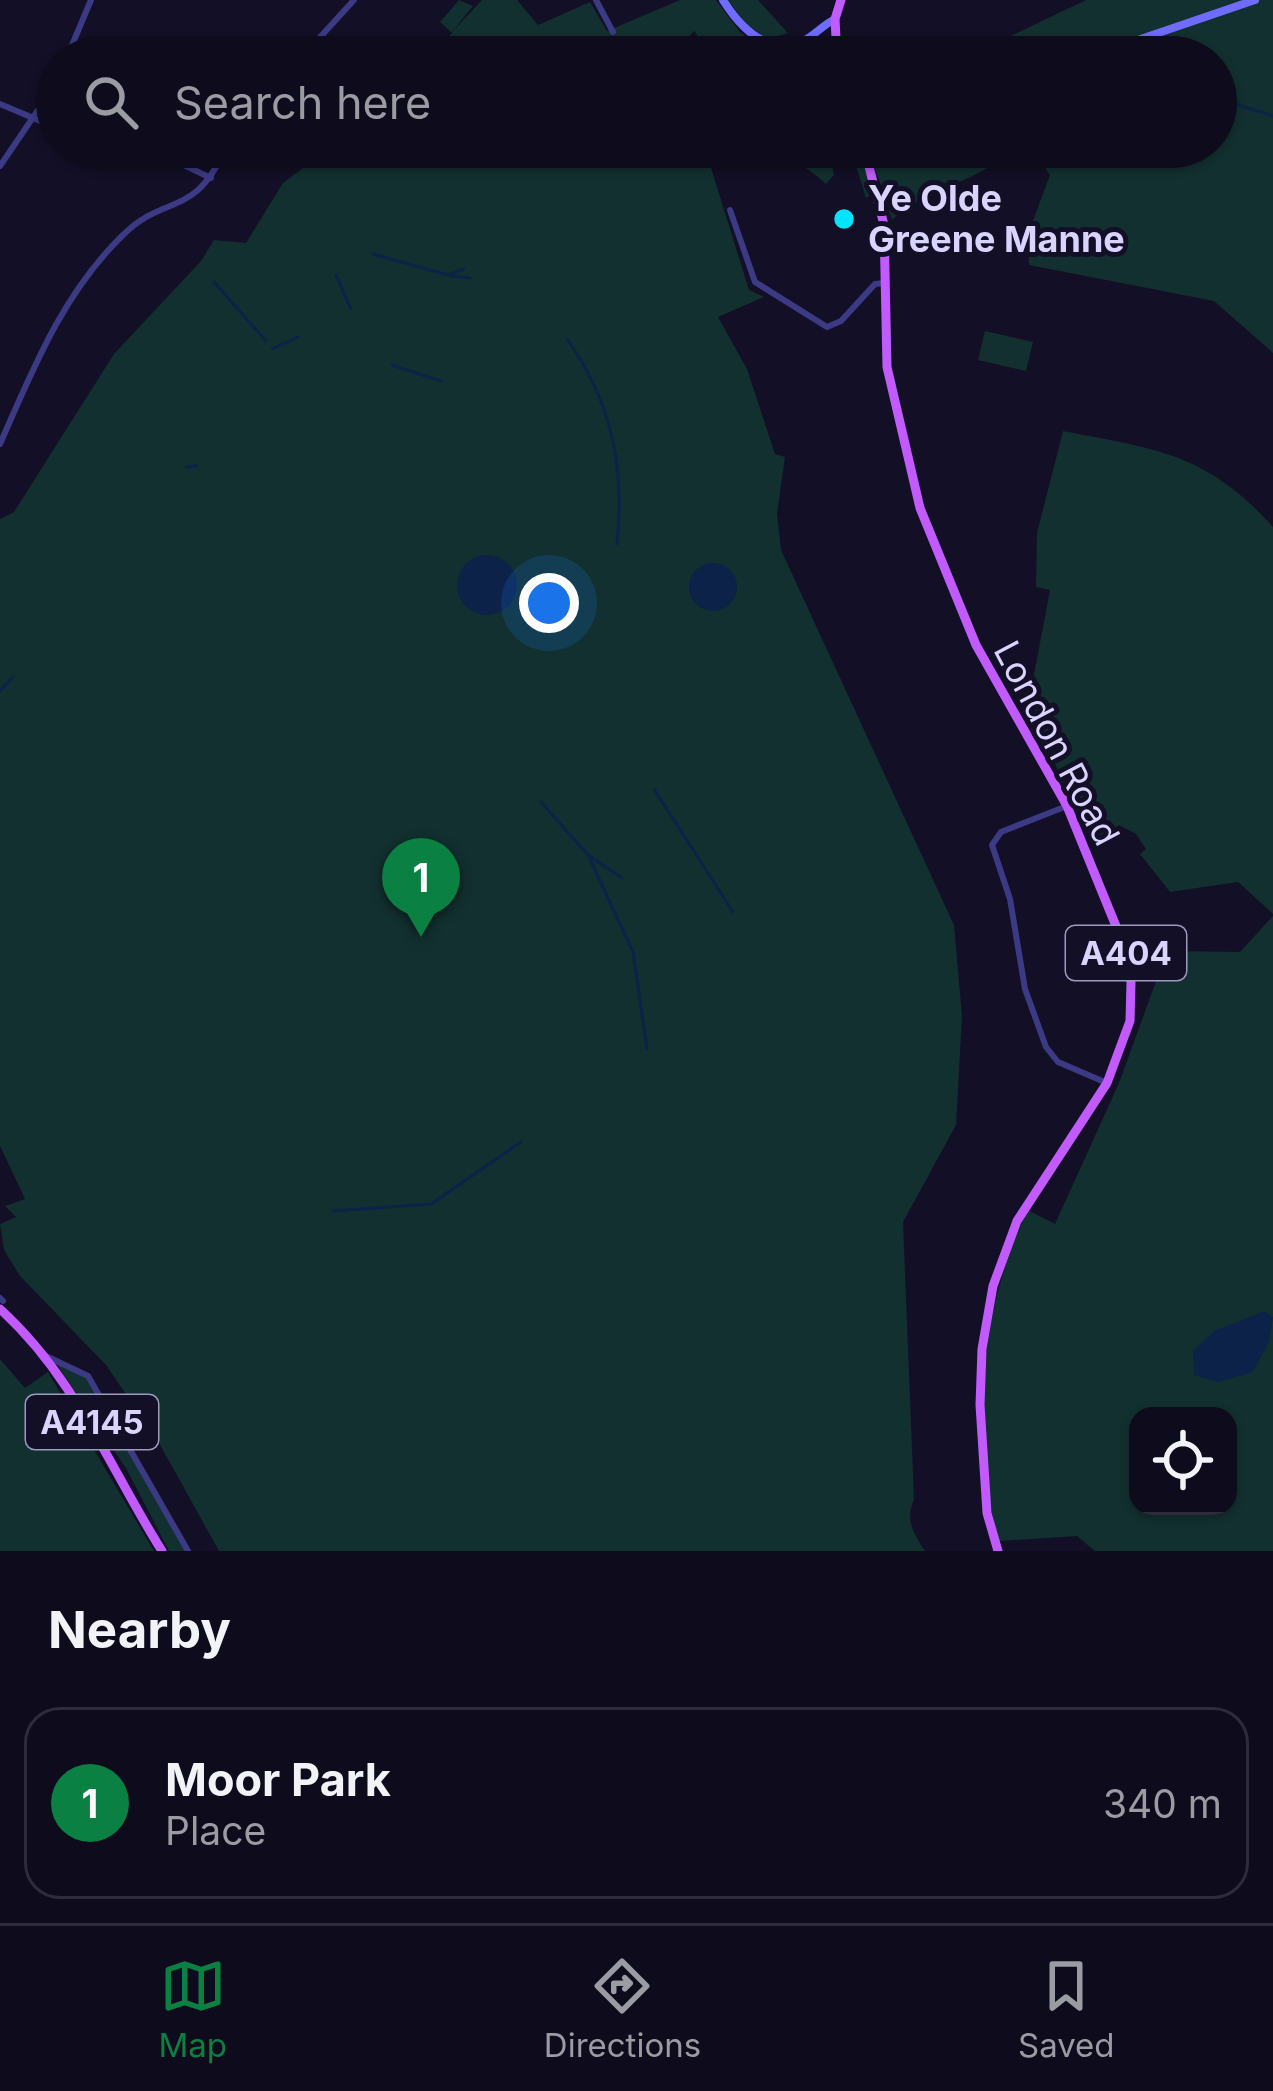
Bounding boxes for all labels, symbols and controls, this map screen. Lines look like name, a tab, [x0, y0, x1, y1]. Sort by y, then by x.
search box	[36, 36, 1237, 168]
icon: search	[78, 69, 144, 135]
text: Search here	[174, 75, 431, 130]
place label: Ye Olde Greene Manne	[868, 176, 1125, 261]
marker: Ye Olde Greene Manne	[831, 206, 857, 232]
your location	[519, 573, 579, 633]
street label: London Road	[985, 633, 1129, 853]
pin: 1	[382, 838, 460, 937]
road number: A404	[1066, 926, 1186, 980]
road number: A4145	[26, 1395, 158, 1449]
map controls	[1129, 1407, 1237, 1515]
button: locate	[1129, 1407, 1237, 1515]
text: Nearby	[48, 1599, 231, 1660]
text: Moor Park	[165, 1752, 391, 1807]
text: 1	[82, 1780, 98, 1827]
text: 340 m	[1103, 1780, 1222, 1827]
text: Place	[165, 1807, 266, 1854]
tab: Map	[158, 1953, 227, 2065]
tab: Directions	[544, 1953, 701, 2065]
tab: Saved	[1018, 1953, 1115, 2065]

